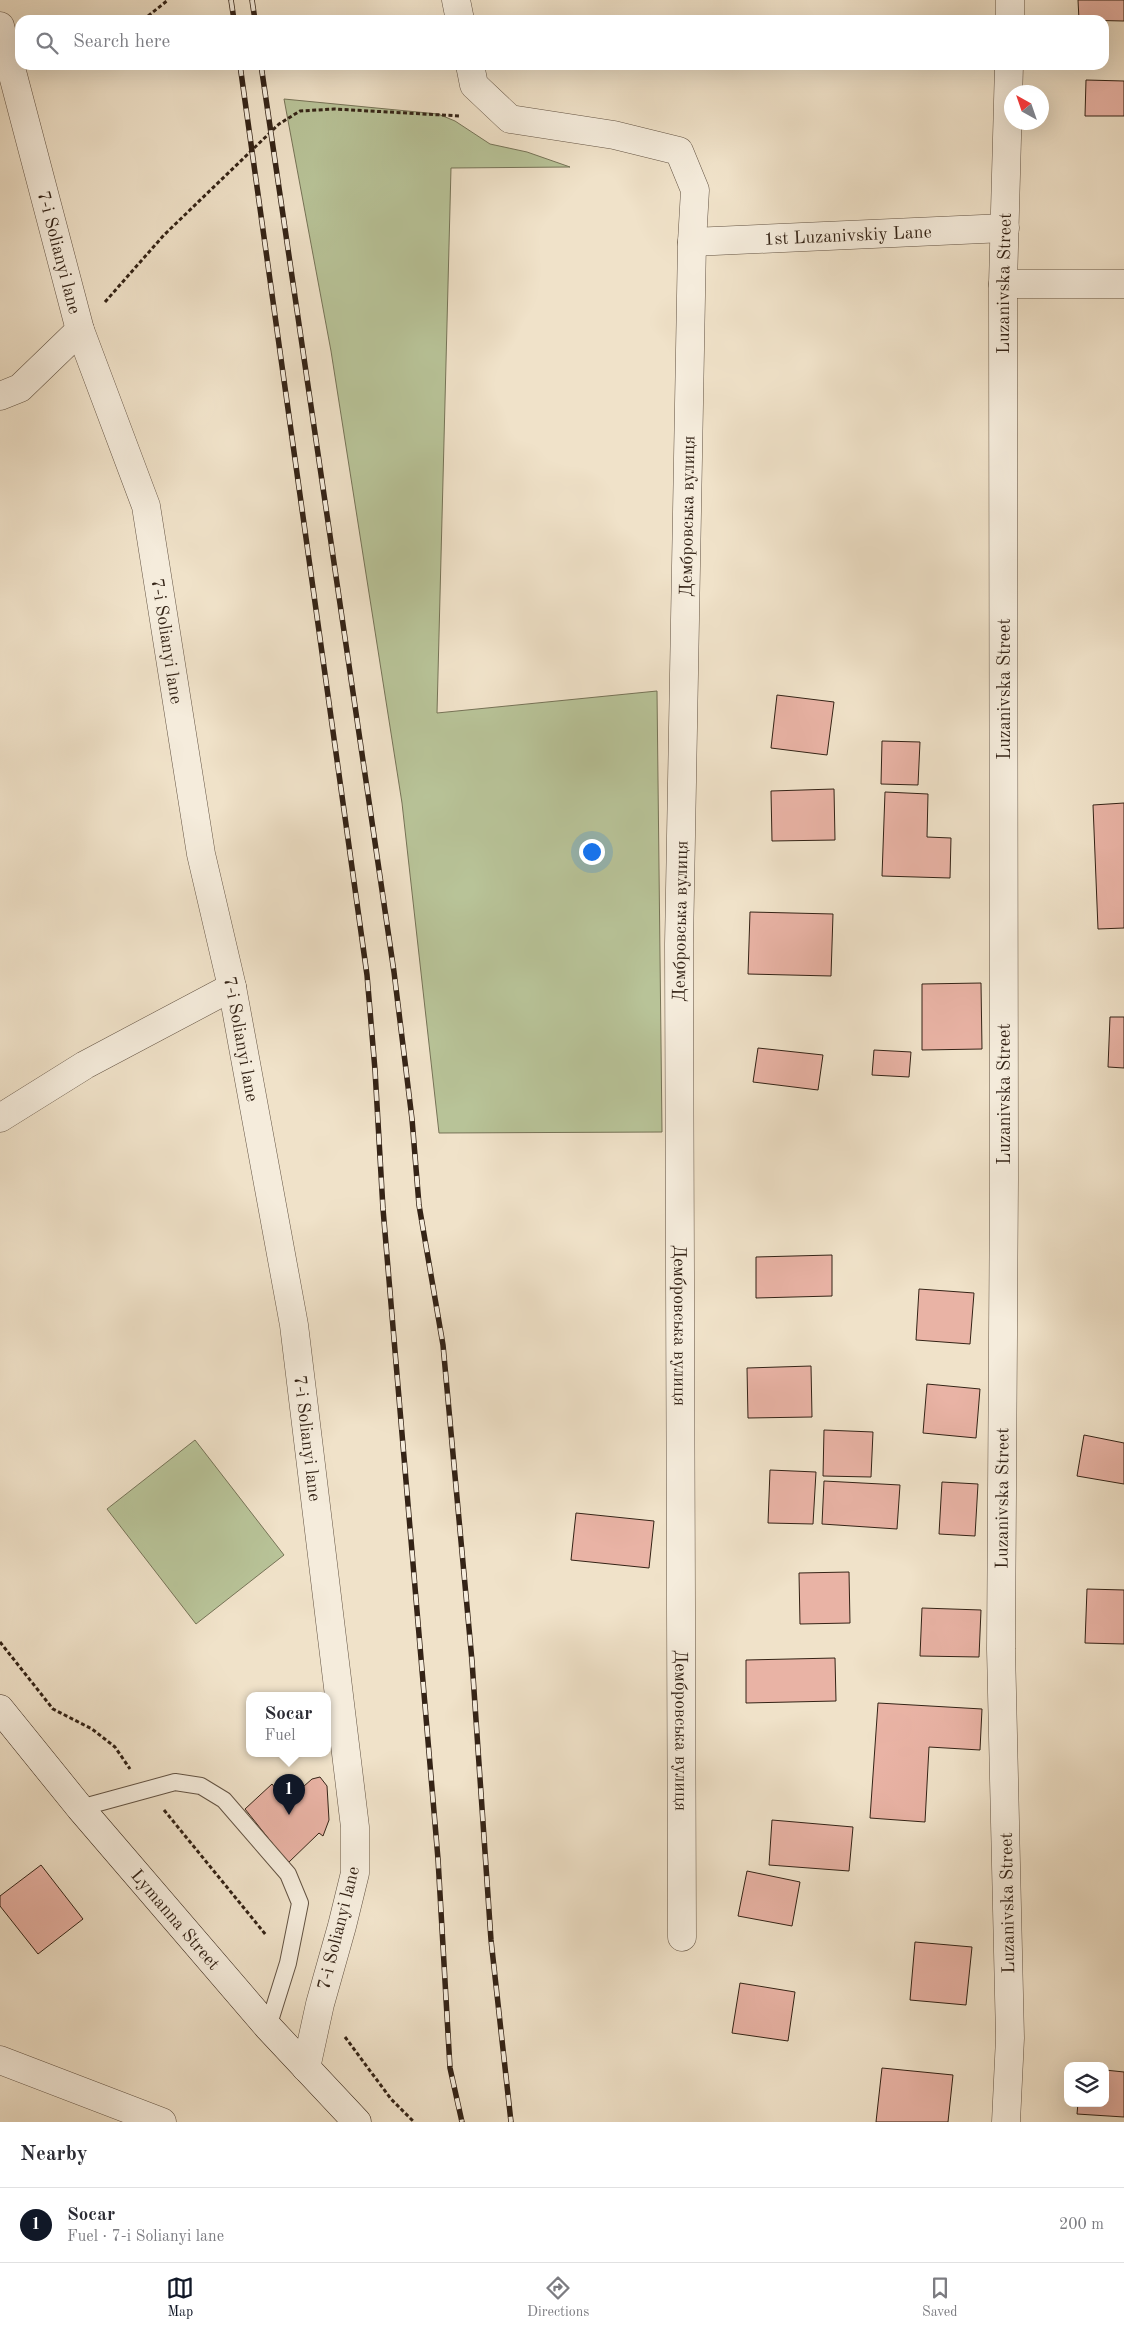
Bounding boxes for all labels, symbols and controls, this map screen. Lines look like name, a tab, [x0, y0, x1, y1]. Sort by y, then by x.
search box	[15, 15, 1109, 70]
icon: search	[33, 29, 61, 57]
text: Search here	[73, 33, 170, 52]
north arrow	[1004, 85, 1049, 130]
street label: 7-i Solianyi lane	[34, 189, 83, 316]
street label: Luzanivska Street	[995, 212, 1015, 354]
street label: 1st Luzanivskiy Lane	[764, 223, 932, 249]
street label: Дембровська вулиця	[678, 435, 698, 597]
street label: 7-i Solianyi lane	[148, 577, 185, 705]
street label: Luzanivska Street	[996, 618, 1014, 760]
your location	[579, 839, 605, 865]
street label: Дембровська вулиця	[671, 840, 691, 1002]
street label: 7-i Solianyi lane	[220, 975, 261, 1103]
street label: Luzanivska Street	[996, 1023, 1014, 1165]
street label: Дембровська вулиця	[670, 1245, 688, 1406]
street label: 7-i Solianyi lane	[290, 1374, 323, 1502]
street label: Luzanivska Street	[994, 1427, 1012, 1569]
street label: Дембровська вулиця	[671, 1650, 690, 1811]
popup	[246, 1692, 331, 1757]
text: Socar	[264, 1705, 313, 1724]
text: Fuel	[264, 1728, 295, 1744]
pin: 1	[273, 1774, 305, 1815]
street label: Luzanivska Street	[998, 1832, 1018, 1974]
street label: 7-i Solianyi lane	[315, 1865, 363, 1992]
street label: Lymanna Street	[127, 1866, 223, 1974]
map controls	[1064, 2062, 1109, 2107]
button: layers	[1064, 2062, 1109, 2107]
text: Nearby	[20, 2144, 88, 2165]
text: Socar	[67, 2206, 115, 2225]
text: 1	[31, 2217, 41, 2233]
text: 200 m	[1059, 2217, 1104, 2233]
text: Fuel · 7-i Solianyi lane	[67, 2229, 224, 2245]
tab: Map	[166, 2274, 194, 2321]
tab: Directions	[527, 2274, 589, 2321]
tab: Saved	[922, 2274, 958, 2321]

